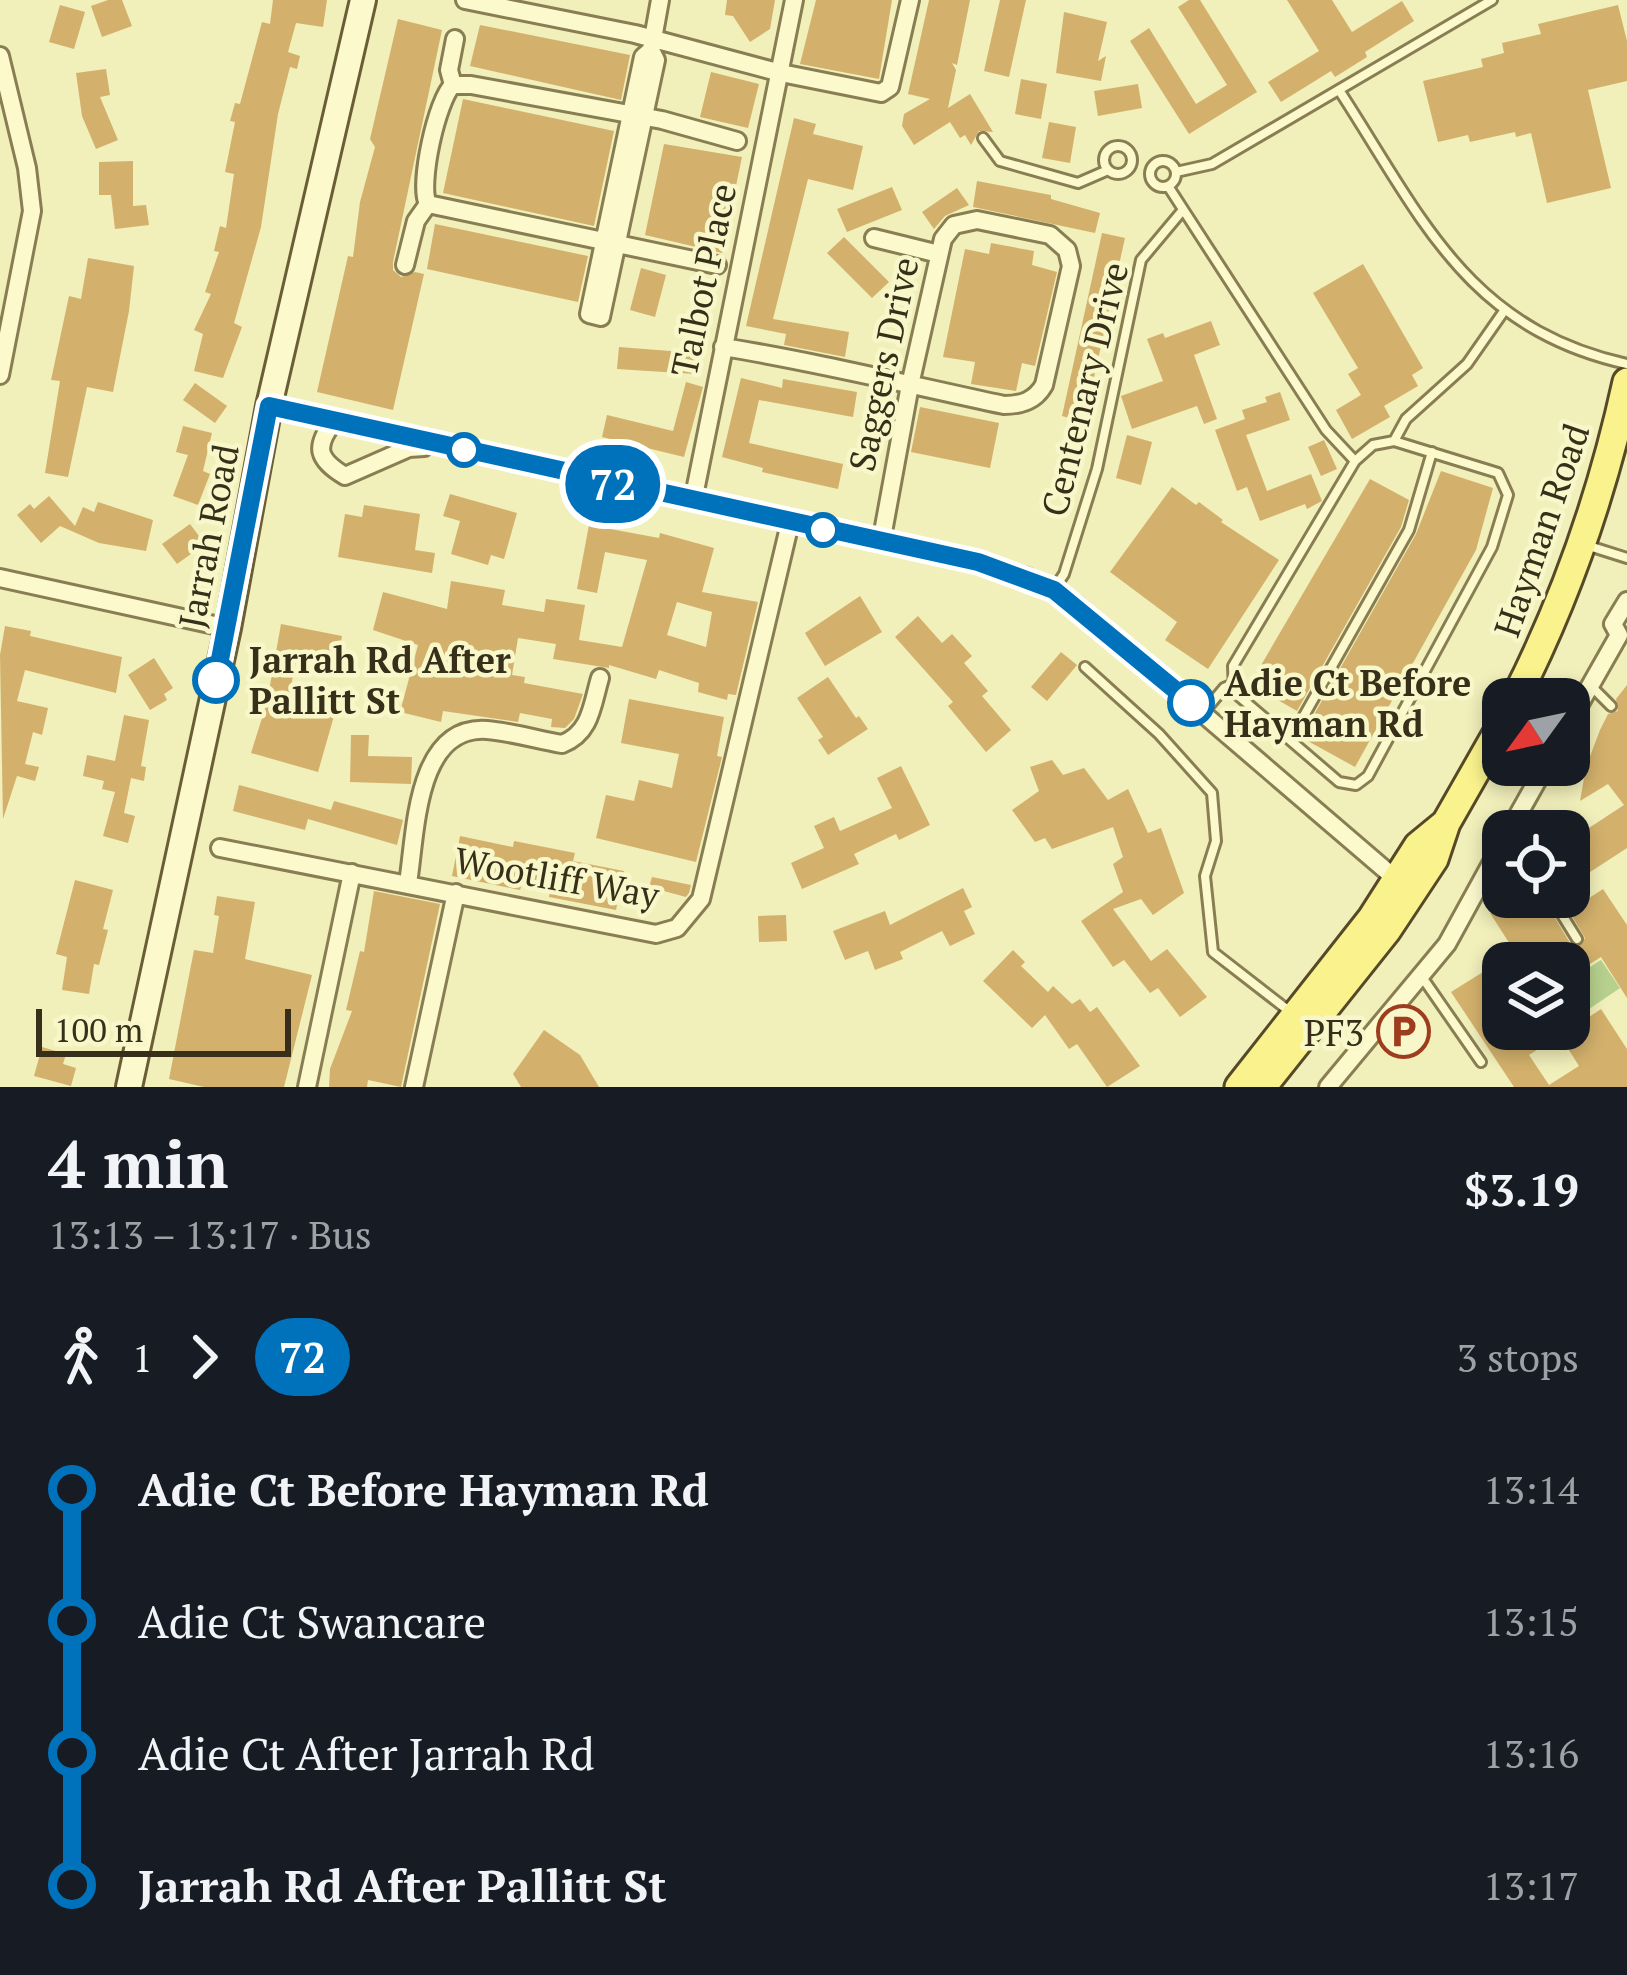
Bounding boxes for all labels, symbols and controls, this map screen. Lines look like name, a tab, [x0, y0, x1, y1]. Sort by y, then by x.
street label: Talbot Place	[660, 179, 746, 381]
street label: Saggers Drive	[837, 253, 929, 475]
street label: Centenary Drive	[1030, 257, 1138, 521]
street label: Hayman Road	[1483, 417, 1599, 643]
unlabelled marker	[448, 434, 480, 466]
street label: Jarrah Road	[167, 440, 249, 632]
line badge: 72	[559, 445, 667, 523]
text: 72	[589, 456, 637, 512]
unlabelled marker	[807, 514, 839, 546]
place label: Jarrah Rd After Pallitt St	[249, 636, 511, 724]
marker: Jarrah Rd After Pallitt St	[194, 658, 238, 702]
place label: Adie Ct Before Hayman Rd	[1224, 659, 1471, 747]
north arrow	[1482, 678, 1590, 786]
map controls	[1482, 678, 1590, 1050]
marker: Adie Ct Before Hayman Rd	[1169, 681, 1213, 725]
button: locate	[1482, 810, 1590, 918]
street label: Wootliff Way	[451, 836, 664, 918]
button: layers	[1482, 942, 1590, 1050]
scale bar	[36, 1003, 291, 1056]
parking icon: PF3	[1375, 1004, 1431, 1060]
text: 100 m	[54, 1008, 143, 1051]
place label: PF3	[1304, 1009, 1364, 1056]
text: 4 min	[48, 1119, 229, 1207]
text: $3.19	[1464, 1159, 1579, 1219]
text: 13:13 – 13:17 · Bus	[48, 1208, 372, 1260]
icon: walk	[48, 1324, 114, 1390]
icon: forward	[171, 1324, 237, 1390]
text: 72	[279, 1329, 326, 1385]
text: 1	[132, 1331, 153, 1383]
text: 3 stops	[1457, 1331, 1579, 1383]
text: Adie Ct Before Hayman Rd	[138, 1459, 709, 1519]
text: 13:14	[1483, 1463, 1579, 1515]
text: Adie Ct Swancare	[138, 1591, 486, 1651]
text: 13:15	[1483, 1595, 1579, 1647]
text: Adie Ct After Jarrah Rd	[138, 1723, 595, 1783]
text: 13:16	[1483, 1727, 1579, 1779]
text: Jarrah Rd After Pallitt St	[138, 1855, 666, 1915]
text: 13:17	[1483, 1859, 1579, 1911]

